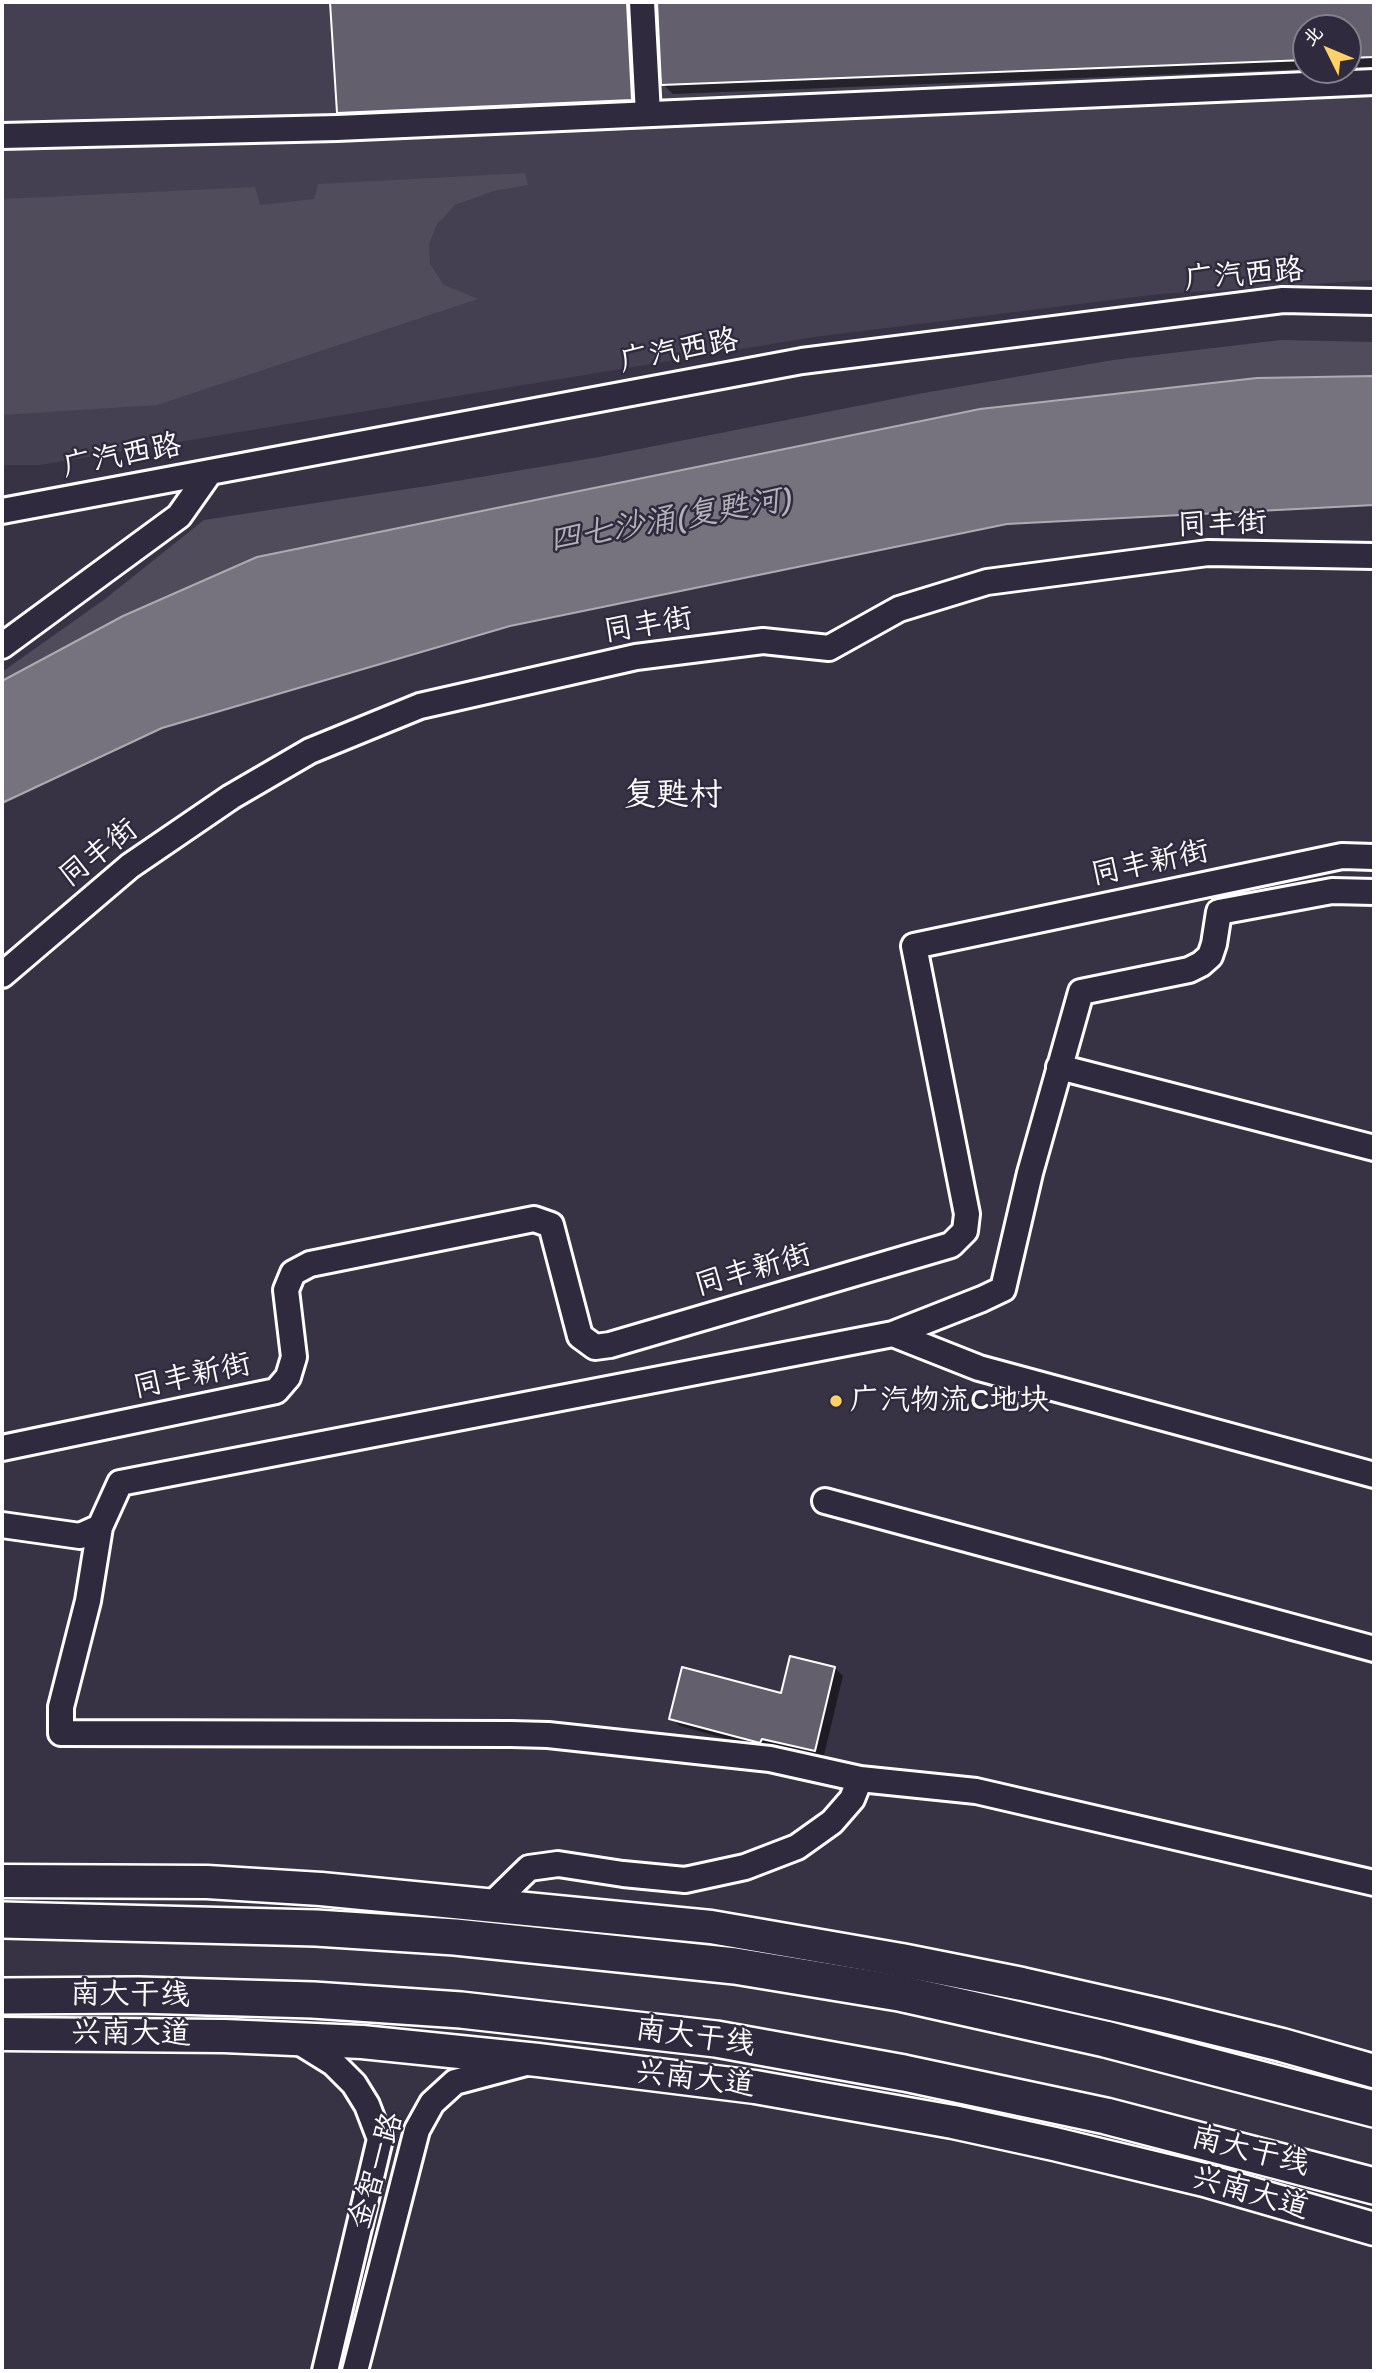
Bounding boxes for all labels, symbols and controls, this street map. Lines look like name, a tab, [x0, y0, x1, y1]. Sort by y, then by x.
north arrow	[1292, 14, 1362, 84]
text: 北	[1298, 21, 1328, 51]
street label: 广汽西路	[1183, 253, 1305, 299]
street label: 广汽西路	[617, 323, 741, 381]
street label: 广汽西路	[60, 428, 184, 486]
water label: 四七沙涌(复甦河)	[546, 481, 794, 561]
street label: 同丰街	[1176, 505, 1268, 545]
street label: 同丰街	[601, 601, 695, 651]
district label: 复甦村	[624, 777, 722, 817]
street label: 同丰街	[52, 812, 146, 896]
street label: 同丰新街	[1088, 834, 1212, 894]
street label: 同丰新街	[690, 1237, 816, 1305]
street label: 同丰新街	[130, 1347, 254, 1407]
place label: 广汽物流C地块	[850, 1383, 1049, 1419]
marker: 广汽物流C地块	[828, 1393, 844, 1409]
street label: 南大干线	[70, 1977, 190, 2015]
street label: 南大干线	[633, 2012, 757, 2064]
street label: 兴南大道	[71, 2016, 191, 2054]
street label: 兴南大道	[633, 2055, 757, 2105]
street label: 金智一路	[342, 2108, 412, 2234]
street label: 南大干线	[1187, 2120, 1313, 2184]
street label: 兴南大道	[1187, 2160, 1313, 2228]

